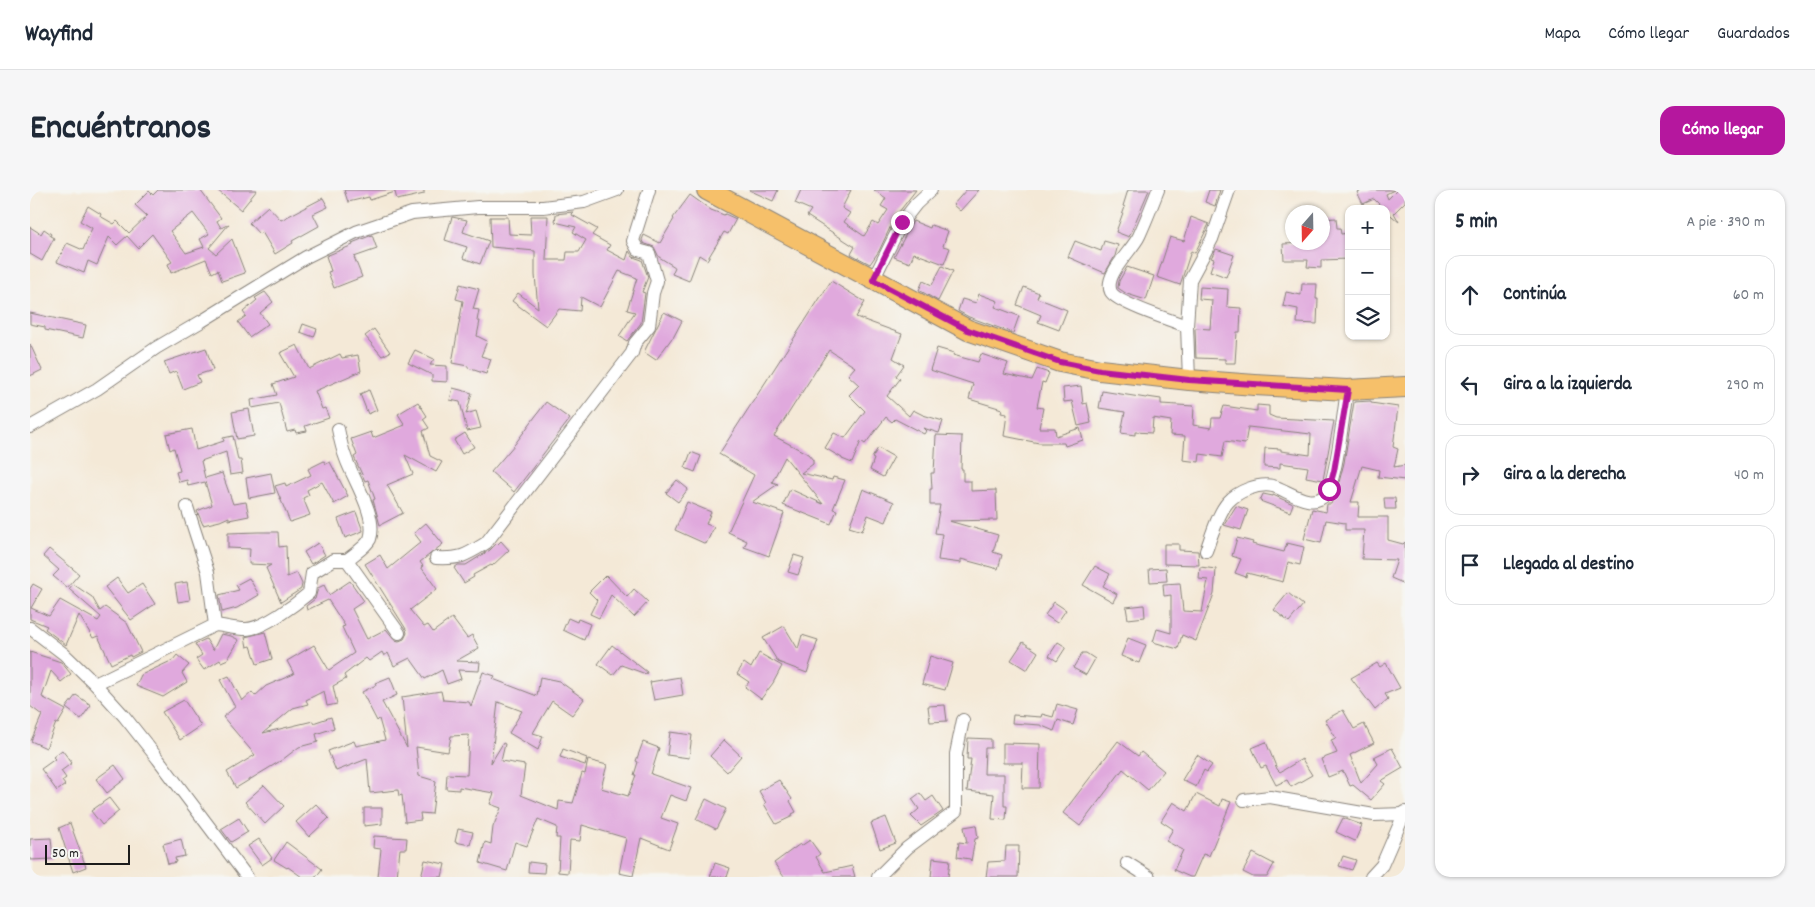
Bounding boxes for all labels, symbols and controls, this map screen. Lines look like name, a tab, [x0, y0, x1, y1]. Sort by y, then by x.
text: Wayfind	[25, 18, 93, 52]
text: Mapa	[1544, 22, 1580, 47]
text: Cómo llegar	[1608, 22, 1689, 47]
text: Guardados	[1717, 22, 1790, 47]
text: Encuéntranos	[30, 105, 211, 155]
button: Cómo llegar	[1660, 106, 1785, 155]
north arrow	[1285, 205, 1330, 250]
map controls	[1345, 205, 1390, 340]
button: +	[1345, 205, 1390, 250]
text: 5 min	[1455, 208, 1498, 238]
route end	[891, 211, 914, 234]
text: A pie · 390 m	[1686, 211, 1765, 234]
button: −	[1345, 250, 1390, 295]
icon: ahead	[1456, 281, 1484, 309]
text: Continúa	[1503, 282, 1566, 309]
text: 60 m	[1733, 284, 1764, 307]
button: layers	[1345, 295, 1390, 340]
icon: left	[1456, 371, 1484, 399]
text: Gira a la izquierda	[1503, 372, 1631, 399]
text: 290 m	[1726, 374, 1764, 397]
icon: right	[1456, 461, 1484, 489]
text: Gira a la derecha	[1503, 462, 1625, 489]
text: 40 m	[1734, 464, 1764, 487]
route start	[1318, 478, 1341, 501]
icon: arrive	[1456, 551, 1484, 579]
text: Llegada al destino	[1503, 552, 1634, 579]
scale bar	[45, 842, 130, 865]
text: 50 m	[52, 844, 79, 864]

